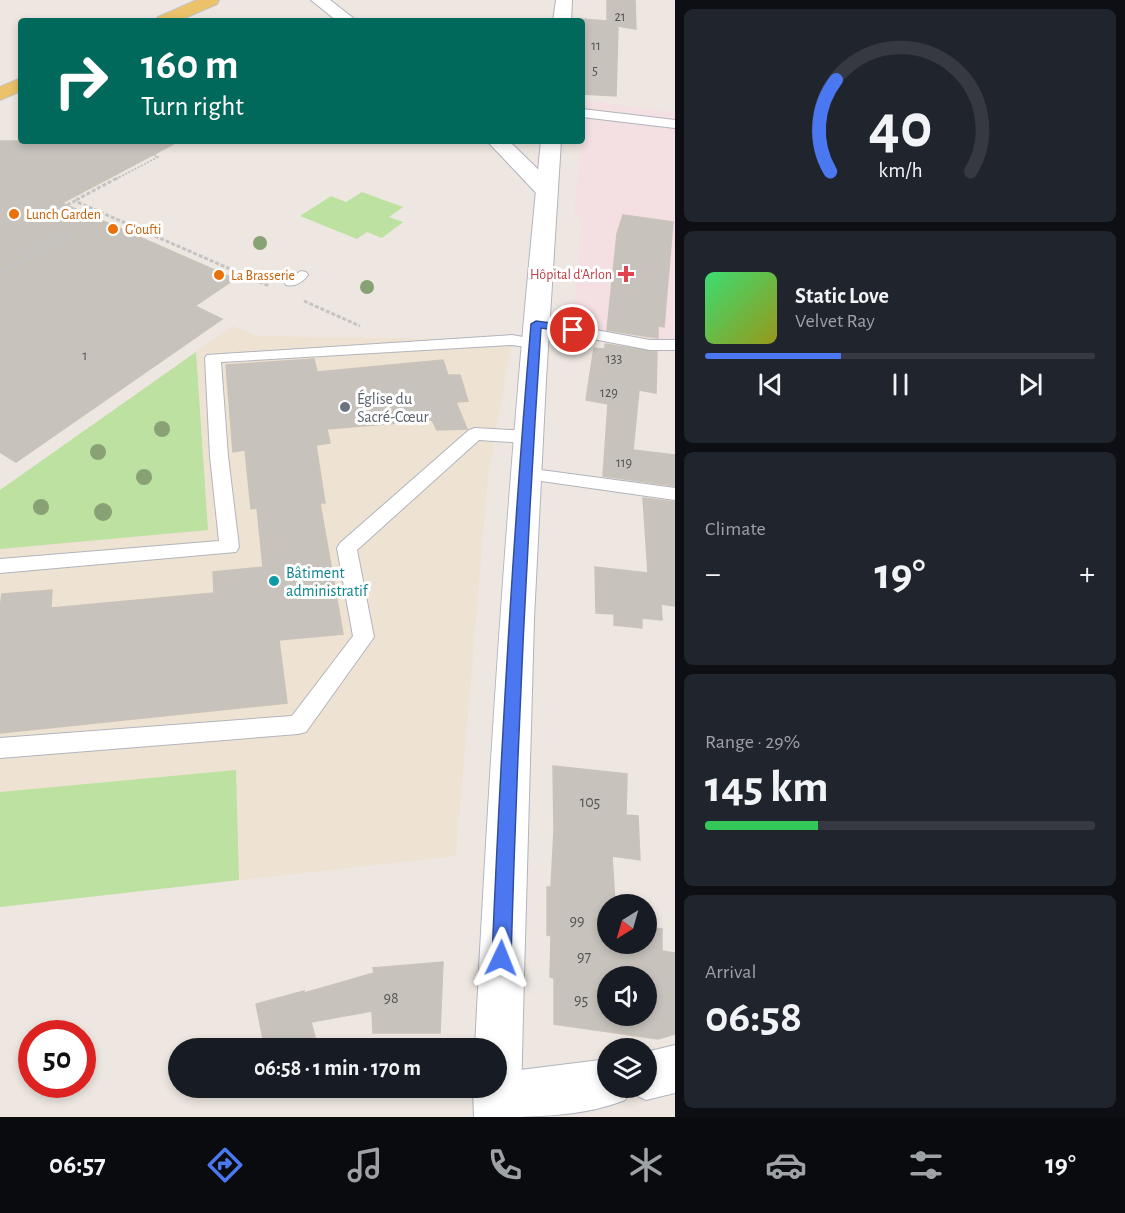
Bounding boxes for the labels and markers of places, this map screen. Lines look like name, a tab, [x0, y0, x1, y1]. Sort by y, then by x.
marker: Lunch Garden	[7, 207, 21, 221]
place label: Lunch Garden	[26, 208, 101, 222]
marker: G'oufti	[106, 222, 120, 236]
place label: G'oufti	[125, 223, 161, 237]
marker: Hôpital d'Arlon	[617, 265, 635, 283]
marker: La Brasserie	[212, 268, 226, 282]
place label: Hôpital d'Arlon	[530, 268, 612, 282]
place label: La Brasserie	[231, 269, 295, 283]
pin	[547, 304, 598, 355]
place label: Église du Sacré-Cœur	[357, 389, 429, 425]
marker: Église du Sacré-Cœur	[338, 400, 352, 414]
place label: Bâtiment administratif	[286, 565, 369, 599]
marker: Bâtiment administratif	[267, 574, 281, 588]

